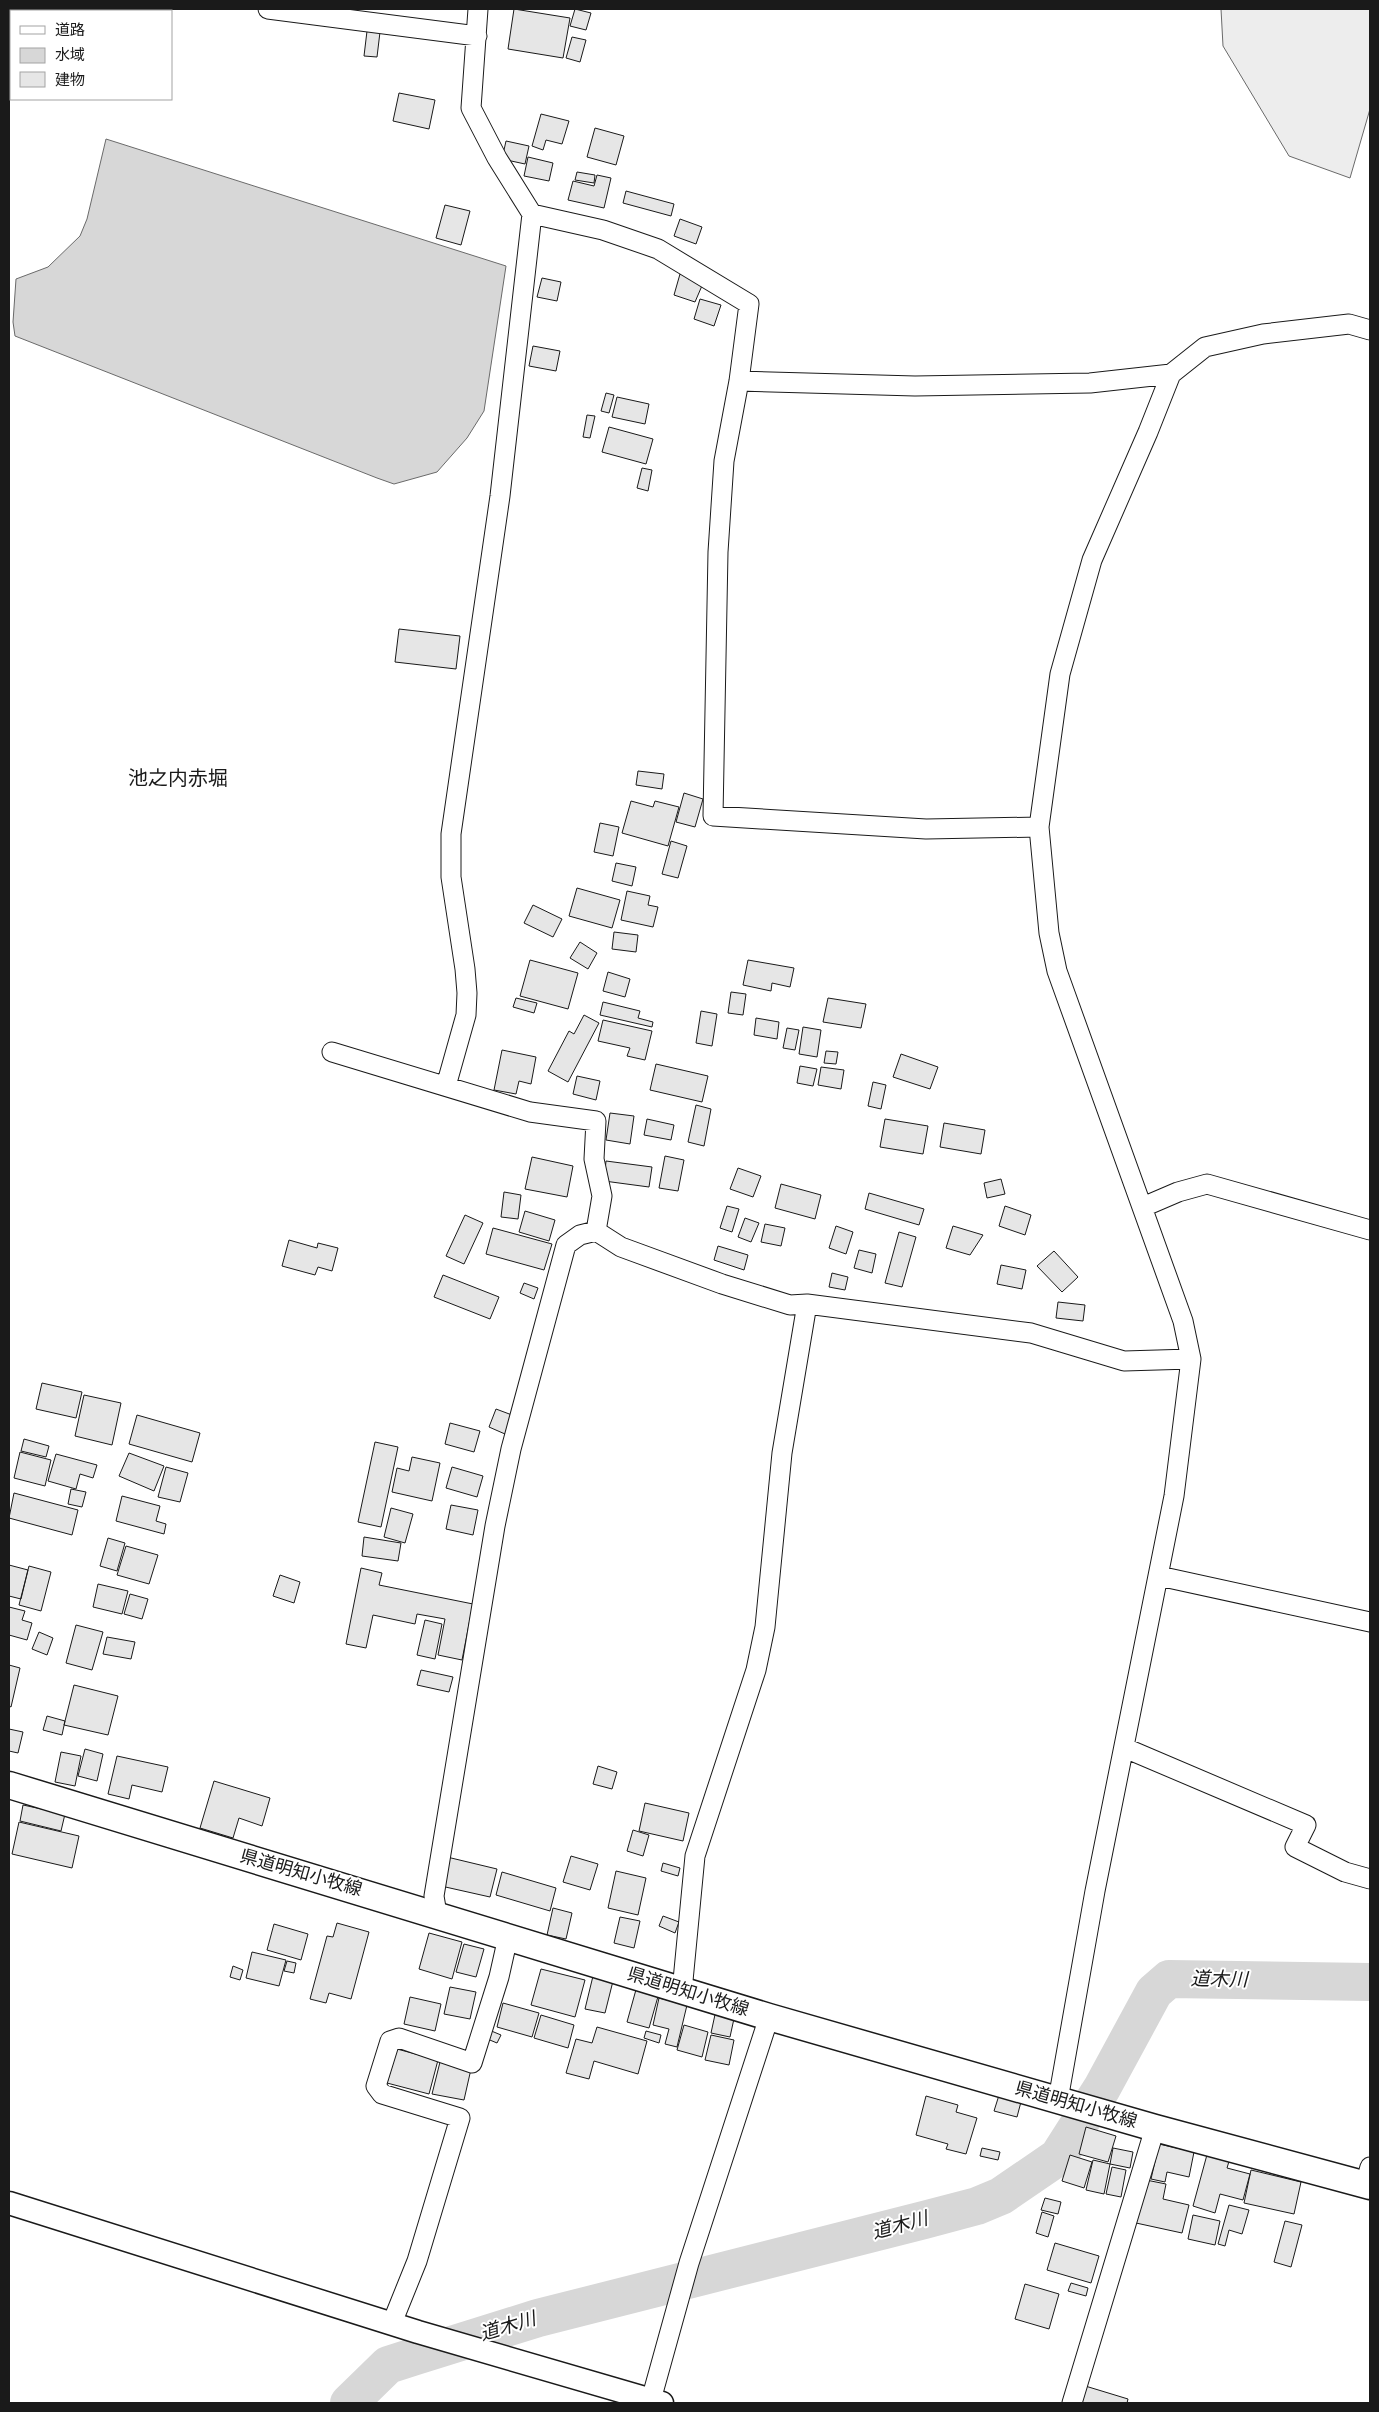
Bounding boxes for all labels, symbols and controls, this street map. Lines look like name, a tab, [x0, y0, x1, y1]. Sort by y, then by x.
legend	[10, 10, 172, 100]
text: 道路	[55, 19, 85, 42]
text: 水域	[55, 44, 85, 67]
text: 建物	[55, 69, 85, 92]
district label: 池之内赤堀	[128, 764, 228, 794]
street label: 県道明知小牧線	[237, 1843, 365, 1903]
street label: 県道明知小牧線	[624, 1961, 752, 2023]
water label: 道木川	[1190, 1965, 1250, 1995]
street label: 県道明知小牧線	[1012, 2075, 1140, 2135]
water label: 道木川	[869, 2204, 933, 2247]
water label: 道木川	[476, 2304, 541, 2349]

